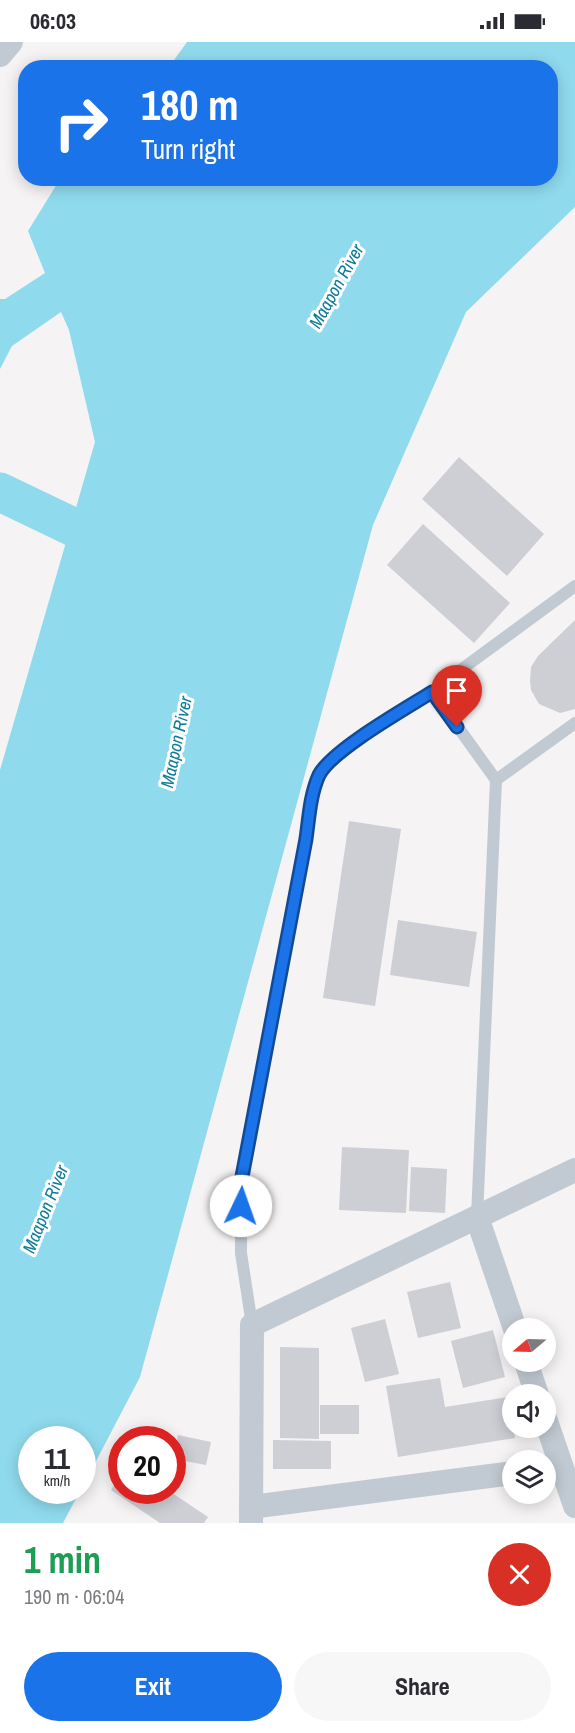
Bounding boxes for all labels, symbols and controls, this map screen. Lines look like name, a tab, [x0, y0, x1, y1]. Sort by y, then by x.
text: 06:03	[30, 6, 76, 36]
text: 180 m	[141, 77, 239, 133]
icon: right	[42, 84, 120, 162]
text: Turn right	[141, 131, 235, 167]
water label: Maapon River	[303, 238, 370, 333]
pin	[431, 665, 482, 727]
icon: arrive	[440, 674, 473, 707]
water label: Maapon River	[154, 693, 198, 790]
water label: Maapon River	[16, 1160, 74, 1257]
position arrow	[209, 1174, 273, 1238]
north arrow	[502, 1318, 556, 1372]
map controls	[502, 1318, 556, 1504]
button: sound	[502, 1384, 556, 1438]
speed limit sign: 20	[108, 1426, 186, 1504]
text: 11	[44, 1438, 70, 1478]
button: layers	[502, 1450, 556, 1504]
text: km/h	[44, 1470, 70, 1491]
text: 1 min	[24, 1536, 101, 1584]
button: close	[488, 1543, 551, 1606]
text: 190 m · 06:04	[24, 1583, 124, 1610]
button: Exit	[24, 1652, 282, 1721]
button: Share	[294, 1652, 551, 1721]

